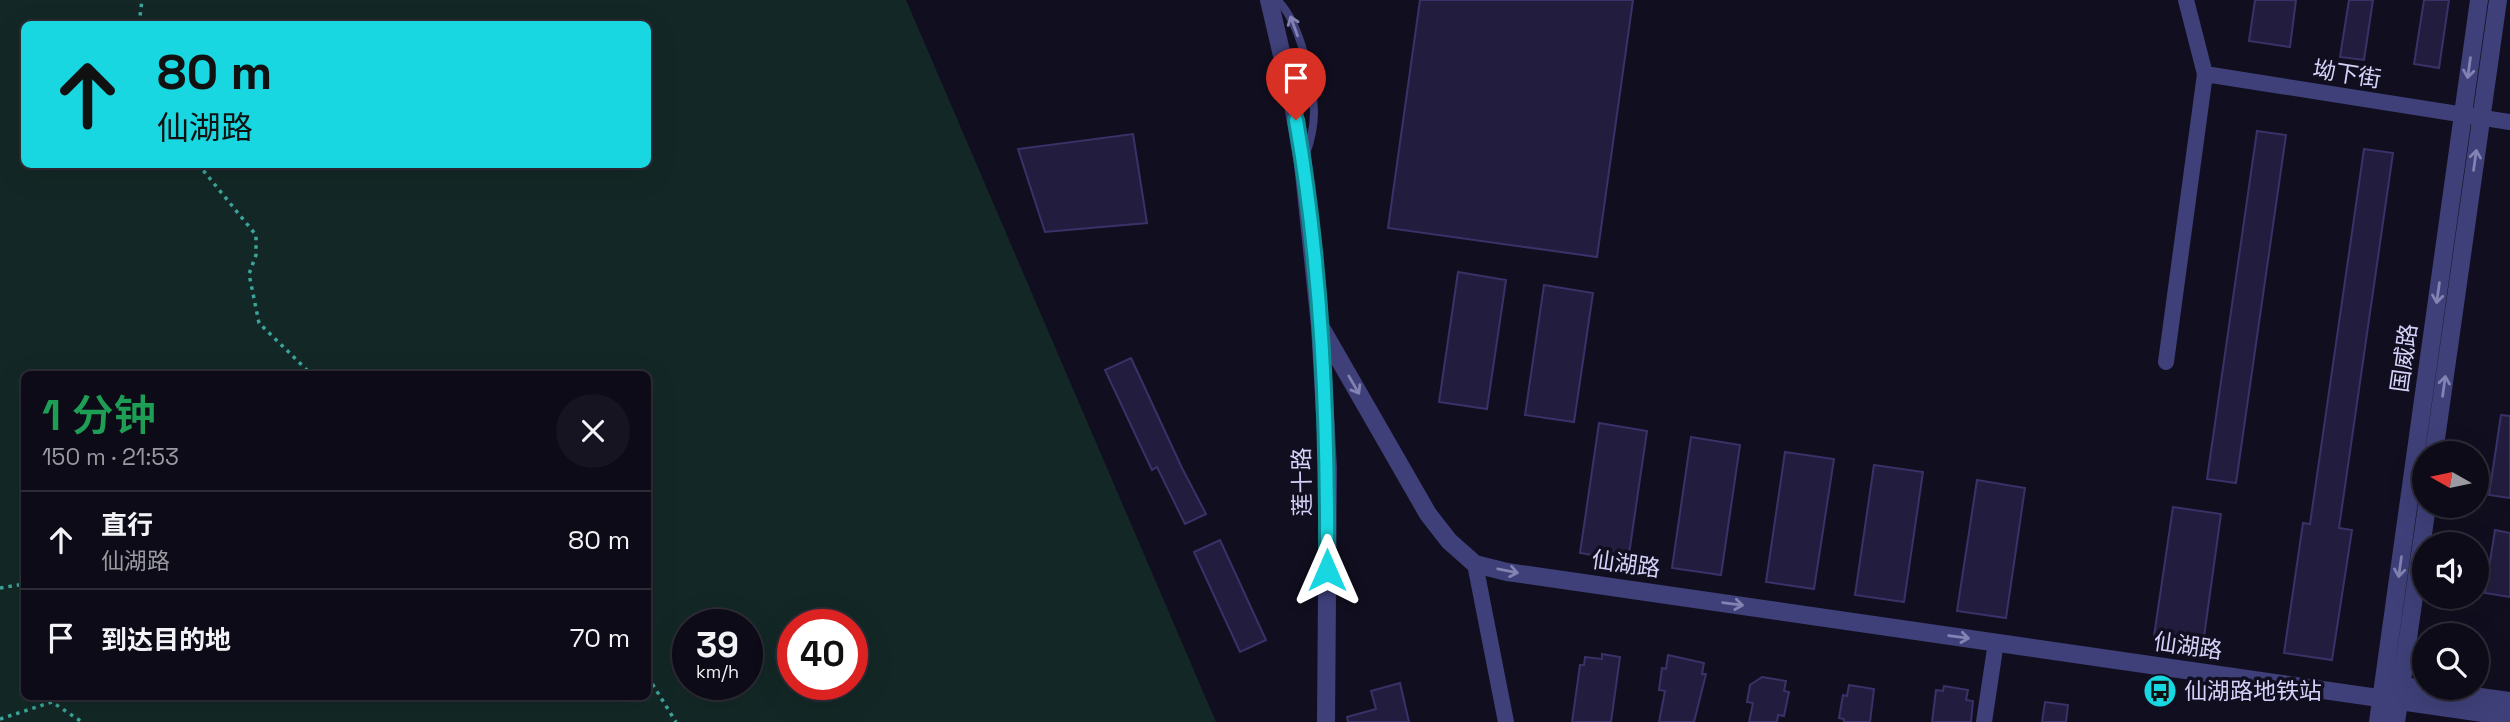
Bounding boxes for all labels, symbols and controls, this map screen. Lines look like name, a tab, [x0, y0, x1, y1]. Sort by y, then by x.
one-way arrow	[1287, 16, 1299, 37]
text: 80 m	[157, 41, 272, 103]
pin	[1266, 48, 1326, 120]
icon: ahead	[42, 49, 133, 140]
street label: 坳下街	[2311, 54, 2383, 94]
one-way arrow	[2463, 56, 2476, 78]
icon: arrive	[1277, 59, 1315, 97]
text: 仙湖路	[157, 108, 253, 148]
one-way arrow	[2469, 150, 2482, 172]
one-way arrow	[2431, 281, 2444, 304]
street label: 国威路	[2384, 322, 2424, 394]
one-way arrow	[1347, 374, 1361, 394]
one-way arrow	[2437, 375, 2450, 398]
text: 1 分钟	[42, 389, 156, 442]
button: close	[556, 394, 630, 468]
north arrow	[2412, 441, 2488, 518]
map controls	[2412, 441, 2489, 700]
text: 150 m · 21:53	[42, 442, 179, 472]
street label: 莲十路	[1286, 447, 1318, 517]
text: 直行	[101, 508, 153, 542]
icon: ahead	[42, 521, 80, 559]
text: 80 m	[568, 523, 630, 557]
button: sound	[2412, 532, 2489, 609]
position arrow	[1290, 533, 1364, 607]
street label: 仙湖路	[1590, 544, 1662, 584]
text: 仙湖路	[101, 546, 170, 576]
one-way arrow	[2393, 555, 2406, 578]
one-way arrow	[1496, 565, 1519, 579]
one-way arrow	[1722, 598, 1744, 611]
speed limit sign: 40	[777, 609, 868, 700]
icon: arrive	[42, 619, 80, 657]
text: 70 m	[570, 621, 630, 655]
text: 到达目的地	[101, 623, 231, 657]
text: 39	[696, 623, 739, 667]
button: search	[2412, 623, 2489, 700]
street label: 仙湖路	[2152, 626, 2224, 666]
one-way arrow	[1947, 631, 1969, 644]
text: km/h	[696, 660, 739, 683]
bus stop icon: 仙湖路地铁站	[2141, 672, 2179, 710]
place label: 仙湖路地铁站	[2184, 676, 2322, 706]

